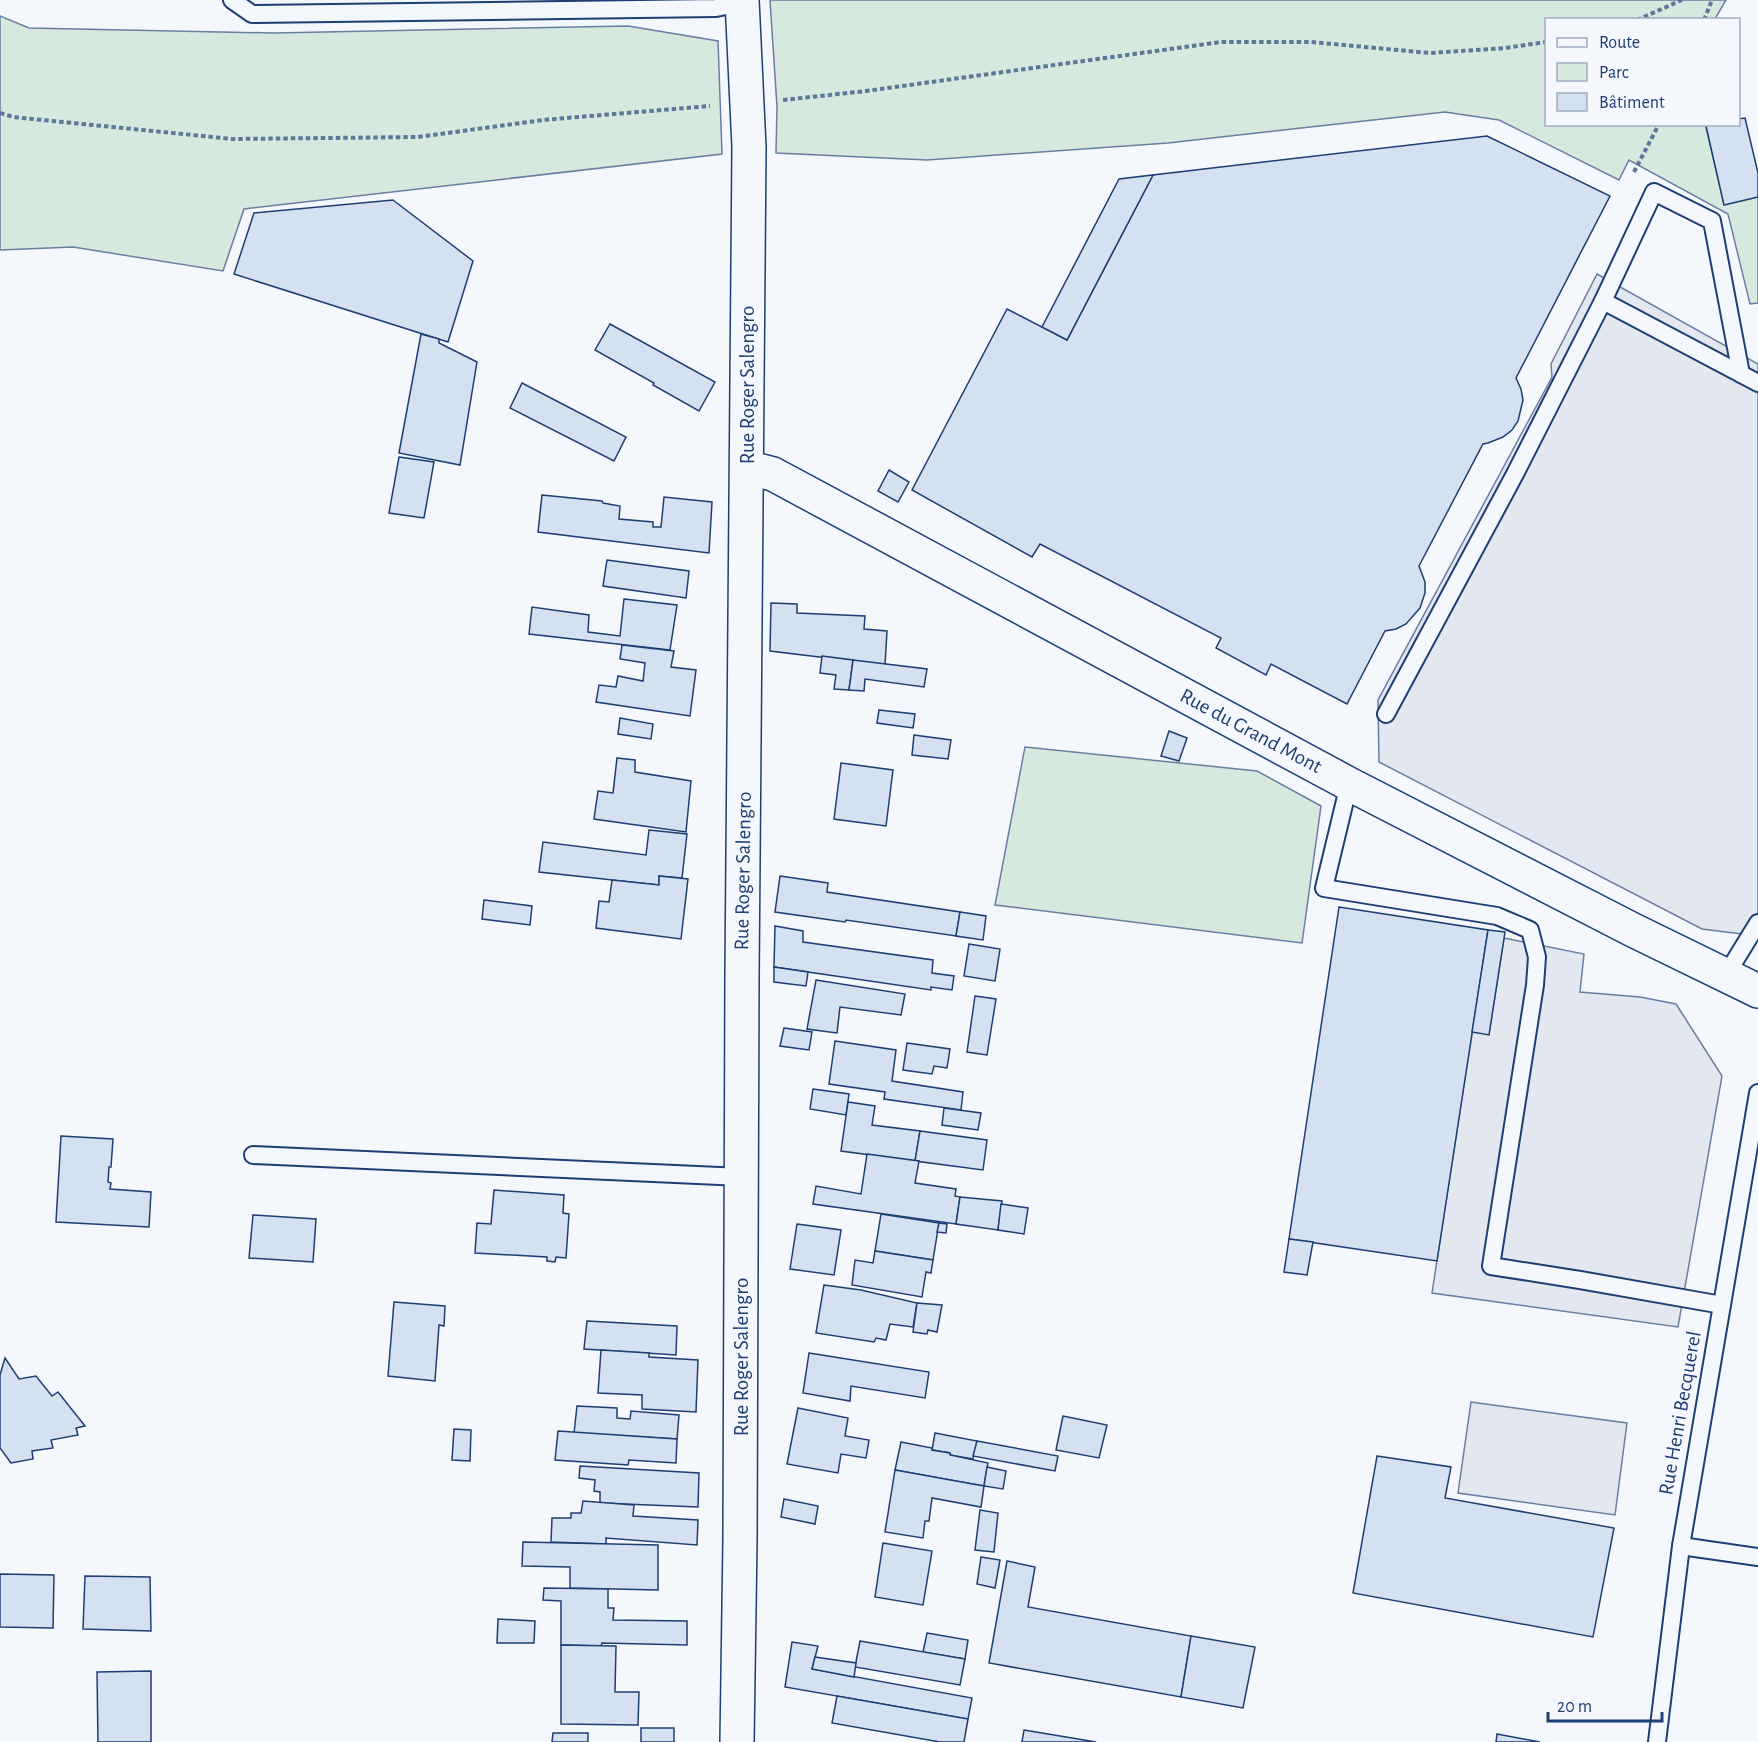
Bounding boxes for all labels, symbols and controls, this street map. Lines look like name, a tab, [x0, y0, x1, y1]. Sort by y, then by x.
legend	[1545, 18, 1740, 126]
text: Route	[1599, 34, 1640, 52]
text: Parc	[1599, 64, 1629, 82]
text: Bâtiment	[1599, 94, 1665, 112]
street label: Rue Roger Salengro	[737, 306, 758, 464]
street label: Rue du Grand Mont	[1177, 685, 1326, 777]
street label: Rue Roger Salengro	[731, 792, 755, 950]
street label: Rue Roger Salengro	[731, 1278, 752, 1436]
street label: Rue Henri Becquerel	[1655, 1329, 1705, 1497]
scale bar	[1548, 1685, 1662, 1723]
text: 20 m	[1557, 1698, 1592, 1716]

